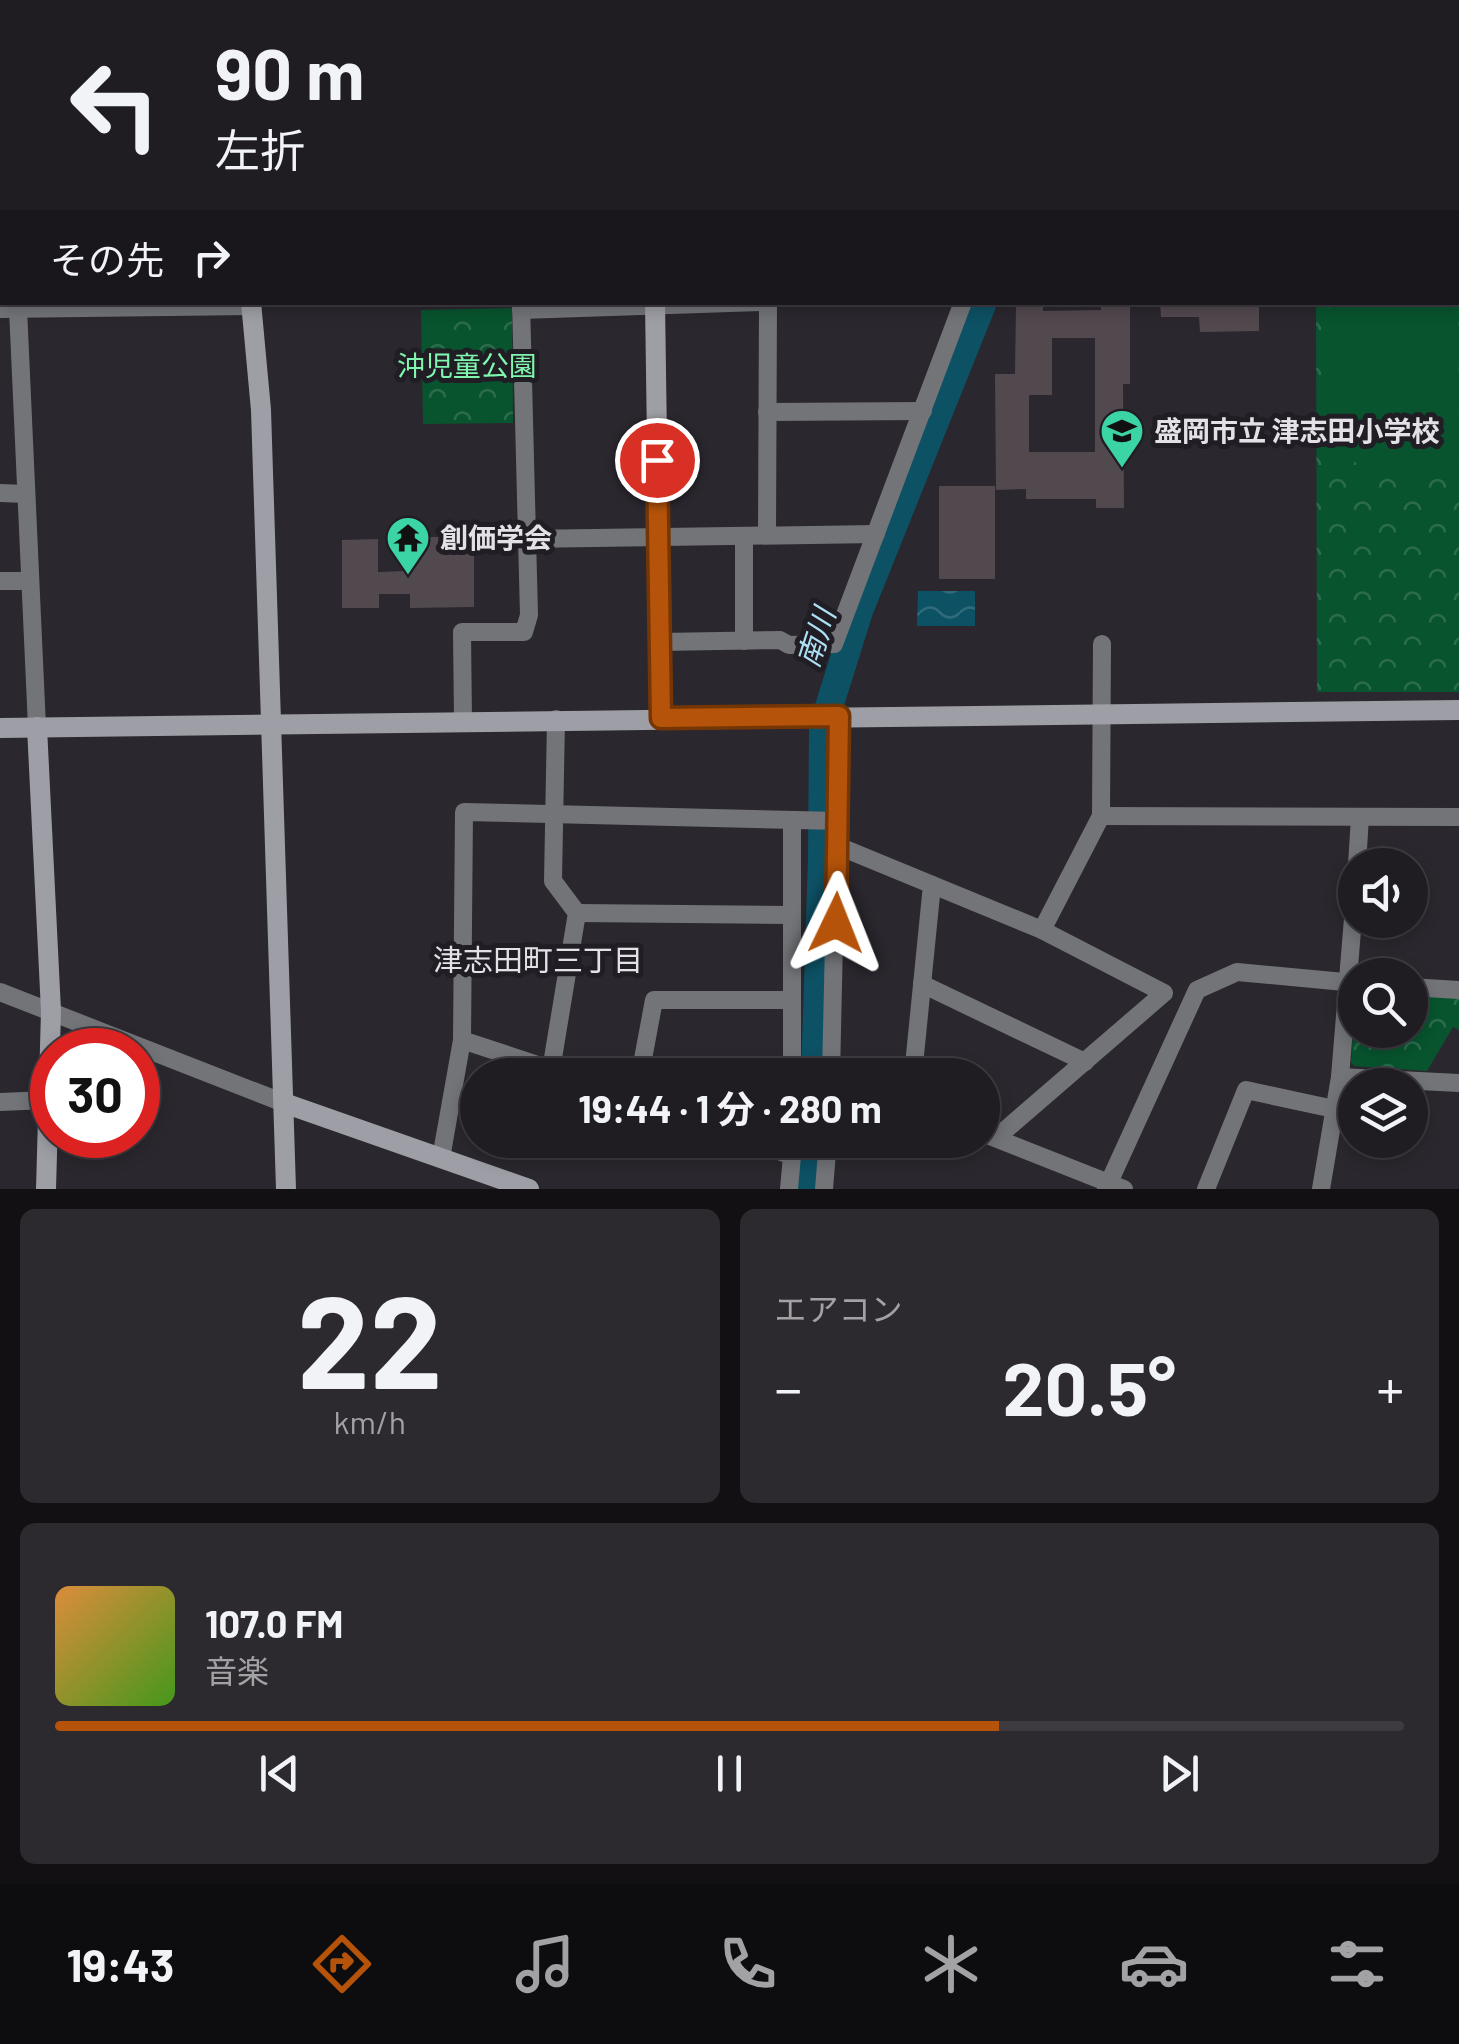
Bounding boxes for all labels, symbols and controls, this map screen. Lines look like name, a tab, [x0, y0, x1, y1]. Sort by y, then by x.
text: 90 m	[215, 30, 365, 114]
icon: left	[50, 40, 180, 170]
text: 左折	[215, 122, 305, 176]
icon: right	[184, 230, 239, 285]
text: その先	[50, 236, 164, 282]
park label: 沖児童公園	[397, 348, 537, 382]
school or university icon: 盛岡市立 津志田小学校	[1099, 408, 1145, 469]
place label: 盛岡市立 津志田小学校	[1154, 413, 1440, 447]
pin	[615, 418, 700, 503]
icon: arrive	[630, 433, 685, 488]
temple icon: 創価学会	[385, 515, 431, 576]
place label: 創価学会	[440, 520, 552, 554]
water label: 南川	[789, 600, 842, 671]
map controls	[1338, 848, 1428, 1158]
button: sound	[1338, 848, 1428, 938]
position arrow	[784, 871, 888, 975]
district label: 津志田町三丁目	[433, 941, 643, 977]
button: search	[1338, 958, 1428, 1048]
speed limit sign: 30	[30, 1028, 160, 1158]
button: layers	[1338, 1068, 1428, 1158]
text: 19:44 · 1 分 · 280 m	[578, 1085, 882, 1131]
text: 22	[297, 1259, 443, 1415]
text: エアコン	[775, 1289, 903, 1327]
text: 20.5°	[1002, 1341, 1176, 1431]
text: −	[775, 1354, 802, 1420]
text: +	[1376, 1354, 1404, 1420]
text: km/h	[334, 1402, 406, 1440]
text: 107.0 FM	[205, 1600, 343, 1646]
text: 音楽	[205, 1651, 269, 1689]
icon: previous	[252, 1746, 307, 1801]
icon: pause	[702, 1746, 757, 1801]
icon: next	[1152, 1746, 1207, 1801]
icon: directions	[307, 1929, 377, 1999]
icon: music	[510, 1929, 580, 1999]
icon: phone	[713, 1929, 783, 1999]
icon: climate	[916, 1929, 986, 1999]
icon: car	[1119, 1929, 1189, 1999]
icon: filters	[1322, 1929, 1392, 1999]
text: 19:43	[67, 1937, 174, 1991]

